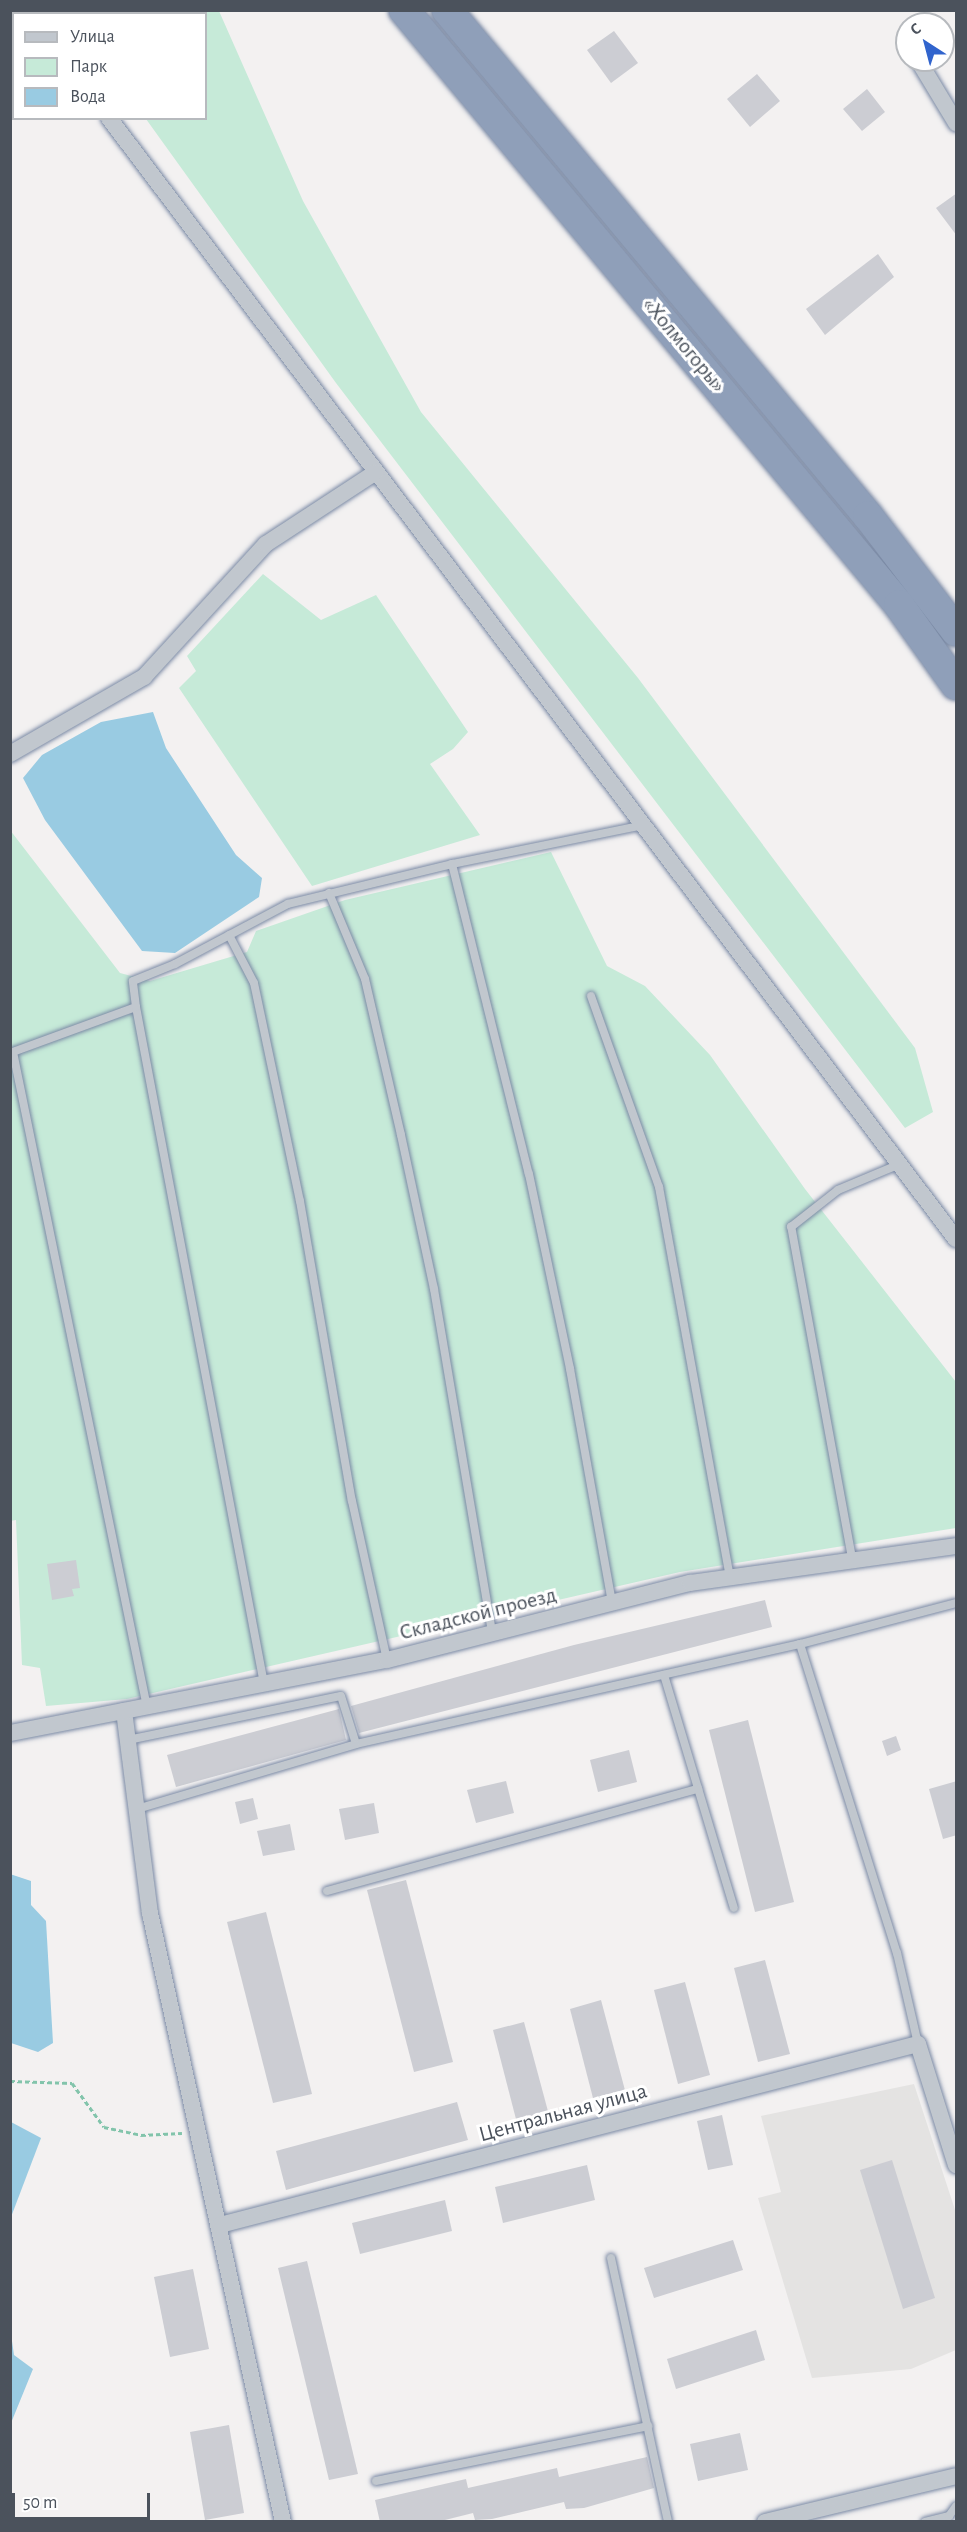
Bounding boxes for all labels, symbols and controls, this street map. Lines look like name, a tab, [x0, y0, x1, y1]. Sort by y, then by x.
legend	[12, 12, 207, 120]
north arrow	[895, 12, 955, 72]
text: С	[907, 20, 924, 38]
text: Улица	[70, 28, 115, 46]
text: Парк	[70, 58, 107, 76]
text: Вода	[70, 88, 106, 106]
street label: «Холмогоры»	[636, 292, 732, 398]
street label: Складской проезд	[397, 1582, 559, 1646]
street label: Центральная улица	[476, 2078, 650, 2148]
scale bar	[15, 2481, 153, 2519]
text: 50 m	[23, 2494, 57, 2512]

